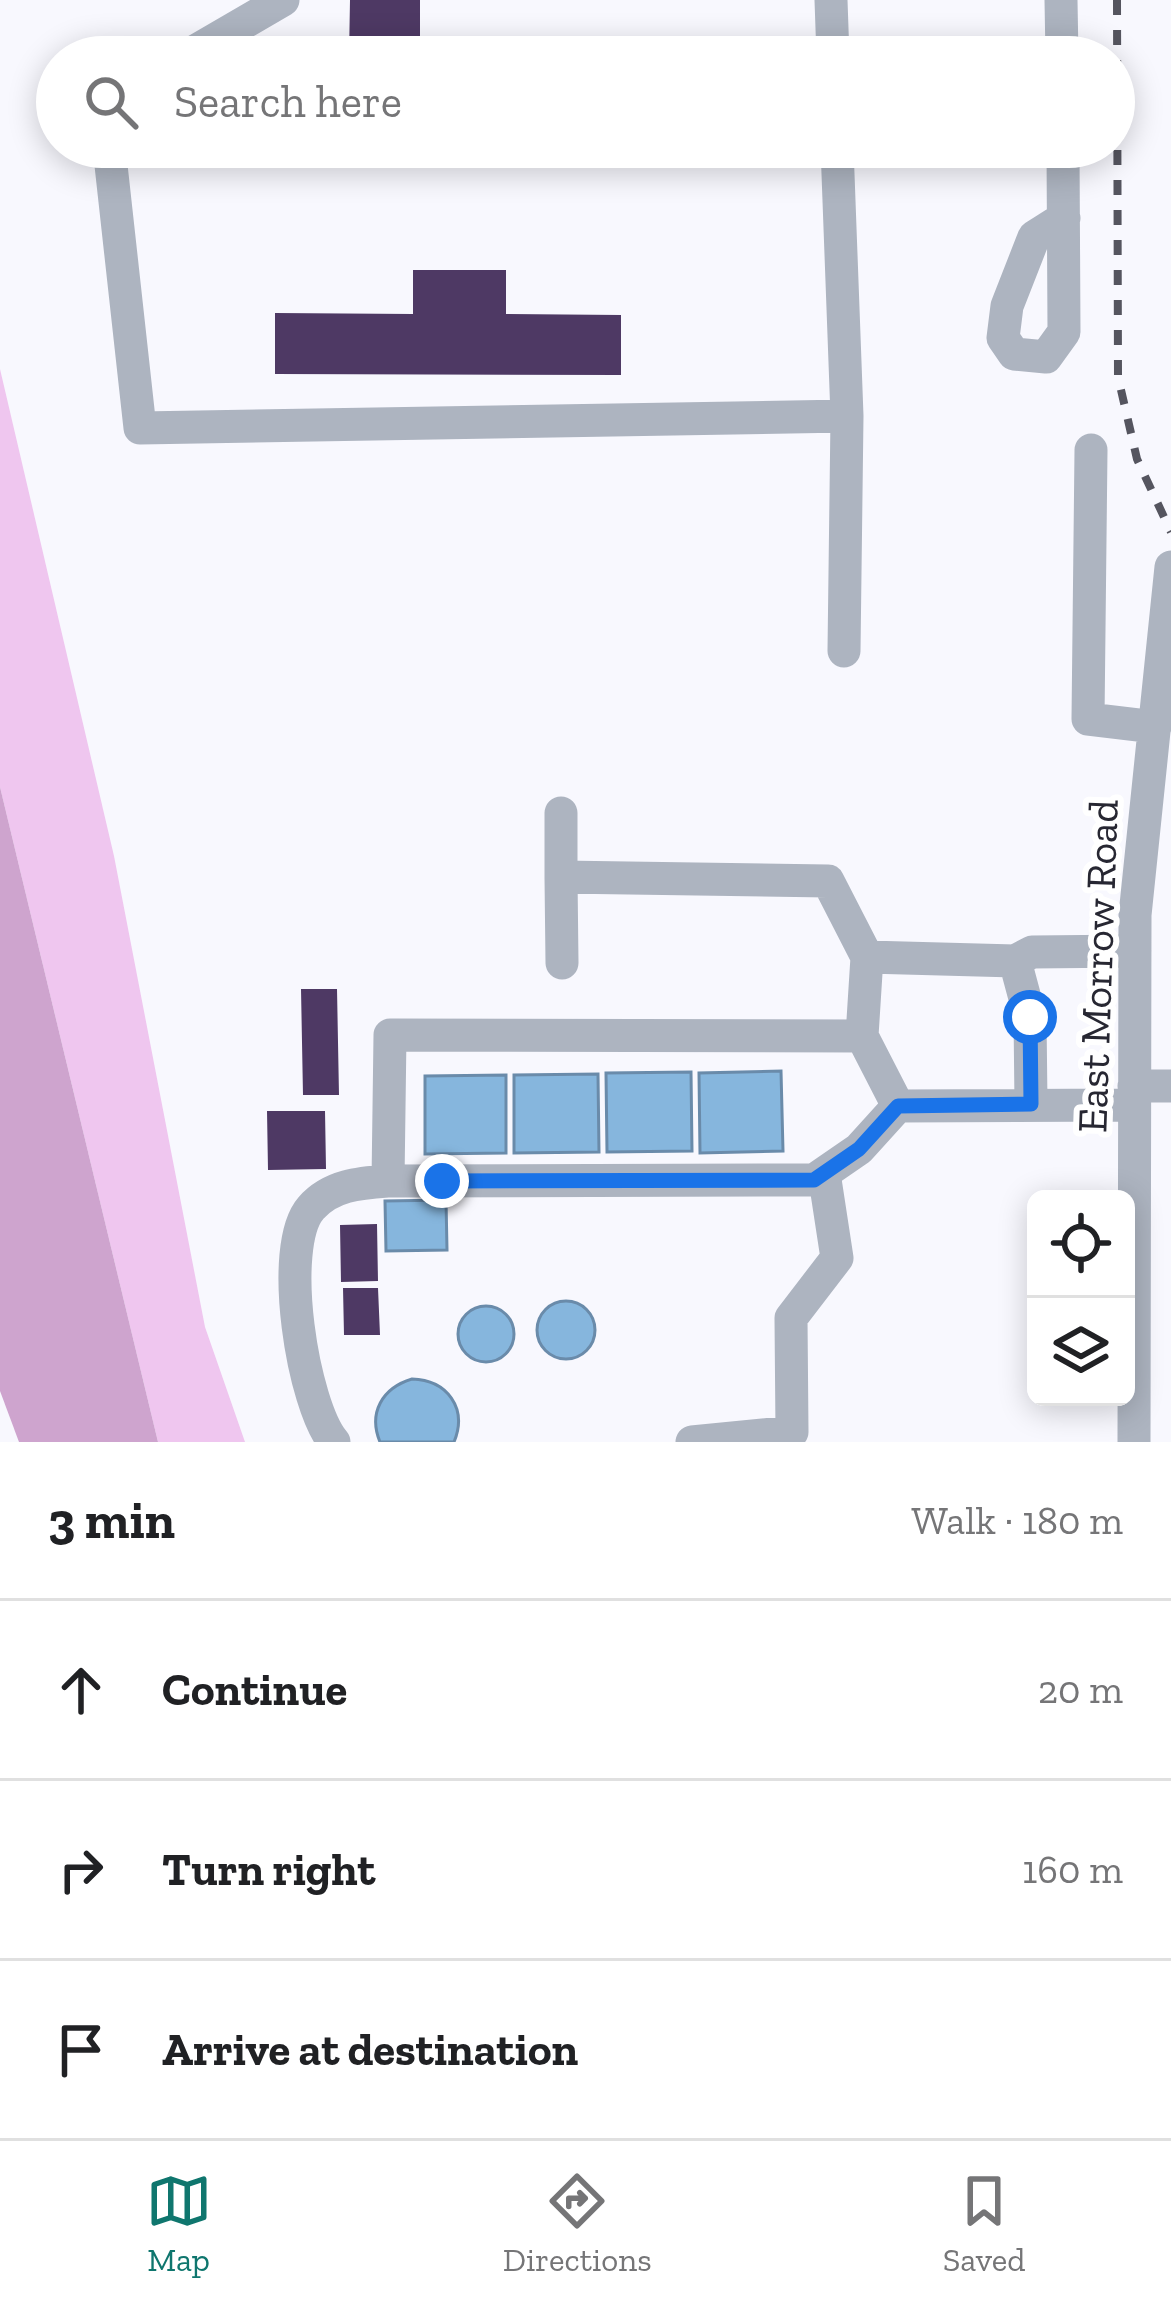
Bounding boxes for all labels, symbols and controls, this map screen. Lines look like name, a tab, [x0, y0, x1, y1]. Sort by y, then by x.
search box	[36, 36, 1135, 168]
icon: search	[78, 69, 144, 135]
text: Search here	[174, 75, 402, 129]
street label: East Morrow Road	[1066, 798, 1129, 1134]
route start	[1003, 990, 1057, 1044]
route end	[415, 1154, 469, 1208]
map controls	[1027, 1190, 1135, 1406]
button: locate	[1027, 1190, 1135, 1298]
button: layers	[1027, 1298, 1135, 1406]
text: 3 min	[48, 1490, 175, 1551]
text: Walk · 180 m	[912, 1497, 1123, 1544]
icon: ahead	[48, 1657, 114, 1723]
text: Continue	[162, 1663, 347, 1717]
text: 20 m	[1038, 1666, 1123, 1713]
icon: right	[48, 1837, 114, 1903]
text: Turn right	[162, 1843, 375, 1897]
text: 160 m	[1022, 1846, 1123, 1893]
icon: arrive	[48, 2017, 114, 2083]
text: Arrive at destination	[162, 2023, 578, 2077]
tab: Map	[146, 2168, 212, 2279]
tab: Directions	[503, 2168, 652, 2279]
tab: Saved	[943, 2168, 1025, 2279]

